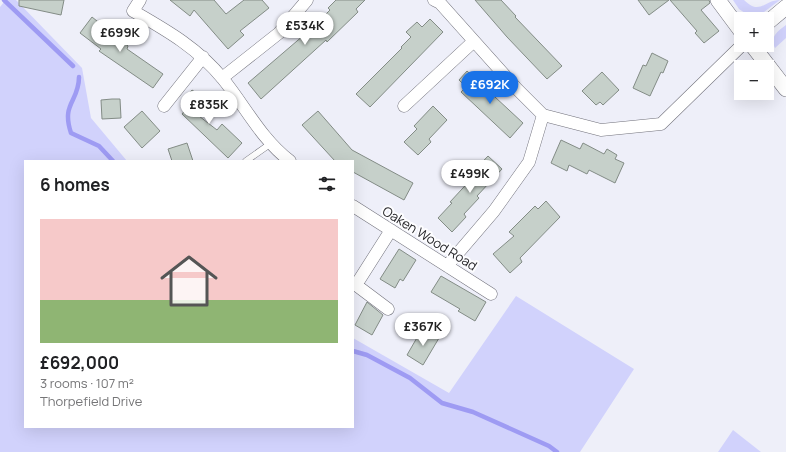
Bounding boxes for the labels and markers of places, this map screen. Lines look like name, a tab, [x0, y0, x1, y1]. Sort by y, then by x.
pin: £534K	[277, 12, 333, 46]
pin: £699K	[92, 19, 148, 53]
pin: £692K	[462, 71, 518, 105]
pin: £835K	[181, 91, 237, 125]
pin: £499K	[442, 160, 498, 194]
pin: £367K	[395, 313, 451, 347]

